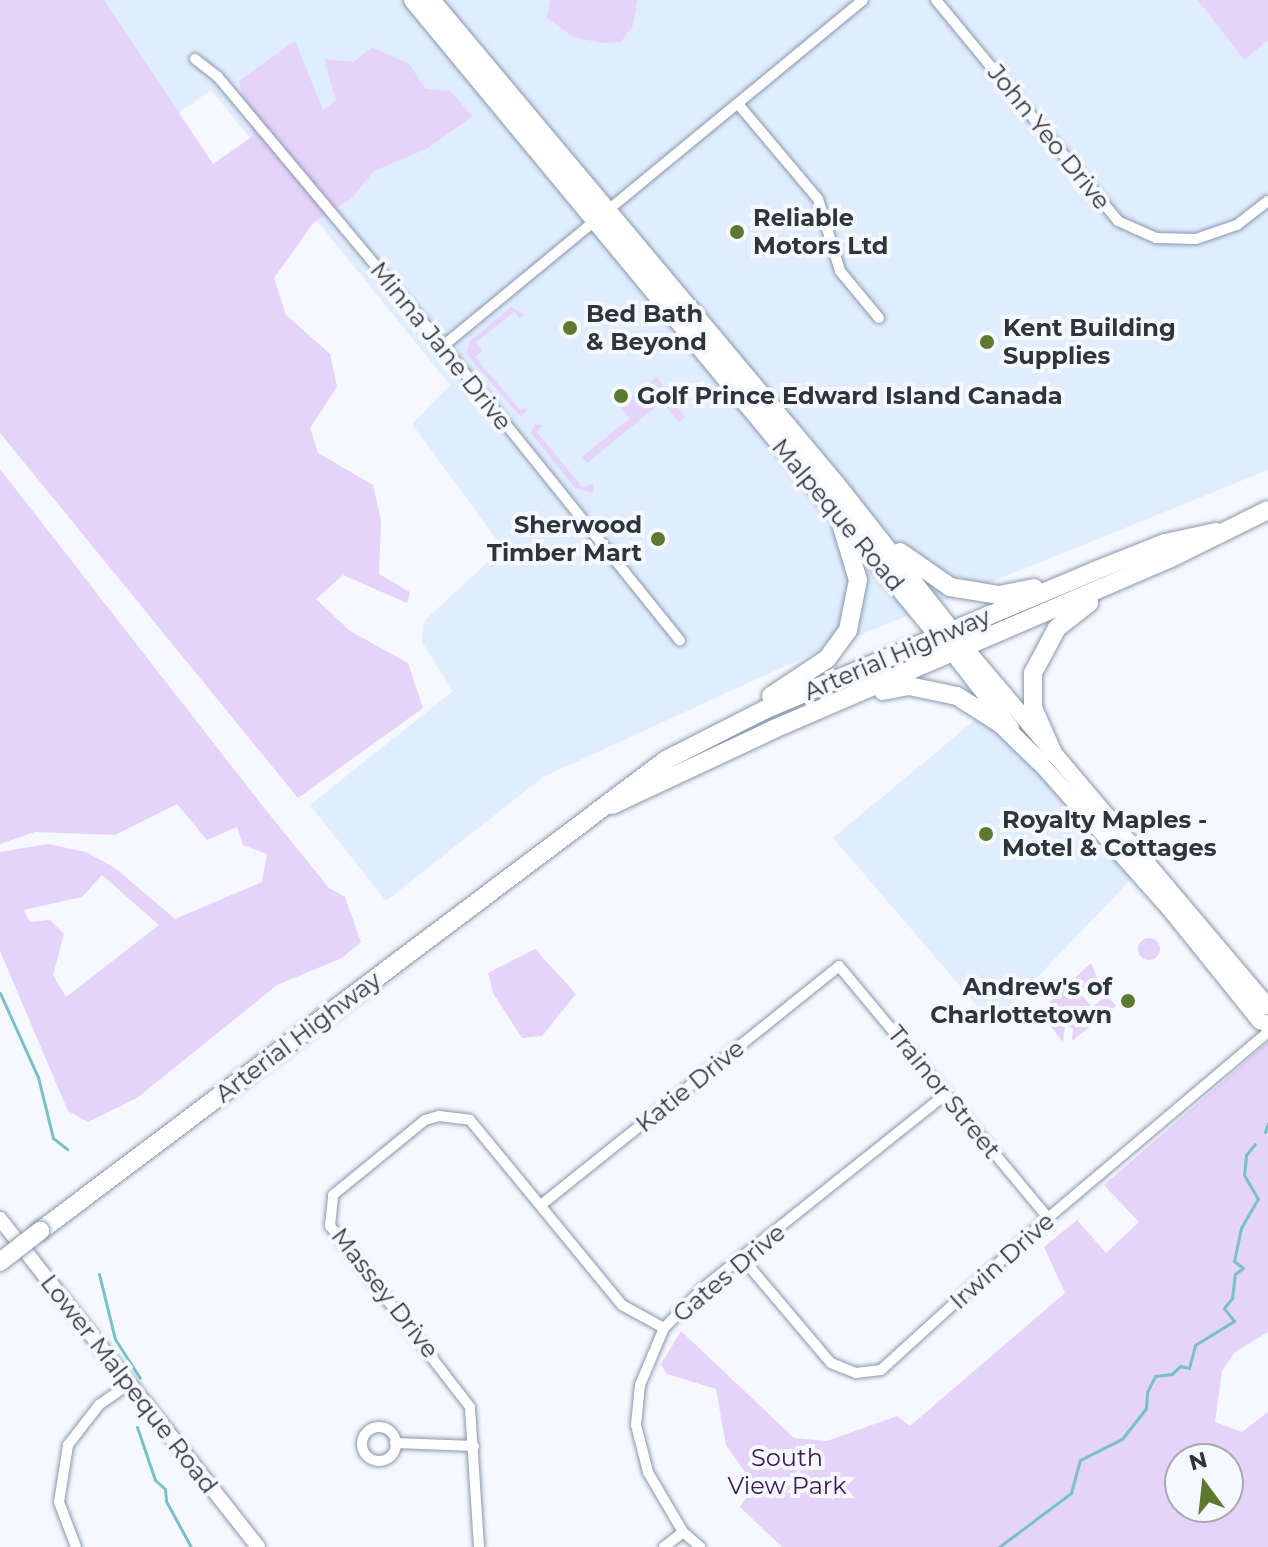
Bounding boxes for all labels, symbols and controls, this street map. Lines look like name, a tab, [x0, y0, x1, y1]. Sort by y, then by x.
street label: John Yeo Drive	[982, 59, 1116, 215]
place label: Reliable Motors Ltd	[753, 204, 888, 260]
marker: Reliable Motors Ltd	[728, 223, 746, 241]
street label: Minna Jane Drive	[364, 256, 518, 436]
place label: Bed Bath & Beyond	[586, 300, 707, 356]
place label: Kent Building Supplies	[1003, 314, 1176, 370]
marker: Bed Bath & Beyond	[561, 319, 579, 337]
marker: Kent Building Supplies	[978, 333, 996, 351]
place label: Golf Prince Edward Island Canada	[637, 382, 1063, 410]
marker: Golf Prince Edward Island Canada	[612, 387, 630, 405]
street label: Malpeque Road	[766, 433, 910, 597]
place label: Sherwood Timber Mart	[487, 511, 642, 567]
marker: Sherwood Timber Mart	[649, 530, 667, 548]
street label: Arterial Highway	[800, 602, 994, 706]
place label: Royalty Maples - Motel & Cottages	[1002, 806, 1217, 862]
marker: Royalty Maples - Motel & Cottages	[977, 825, 995, 843]
street label: Arterial Highway	[210, 965, 386, 1109]
place label: Andrew's of Charlottetown	[930, 973, 1112, 1029]
marker: Andrew's of Charlottetown	[1119, 992, 1137, 1010]
street label: Trainor Street	[882, 1020, 1006, 1164]
street label: Katie Drive	[630, 1034, 750, 1138]
street label: Irwin Drive	[944, 1207, 1060, 1315]
street label: Gates Drive	[667, 1218, 791, 1328]
street label: Massey Drive	[325, 1222, 445, 1364]
street label: Lower Malpeque Road	[35, 1269, 223, 1499]
north arrow	[1164, 1443, 1244, 1523]
park label: South View Park	[727, 1444, 847, 1500]
text: N	[1186, 1446, 1210, 1477]

